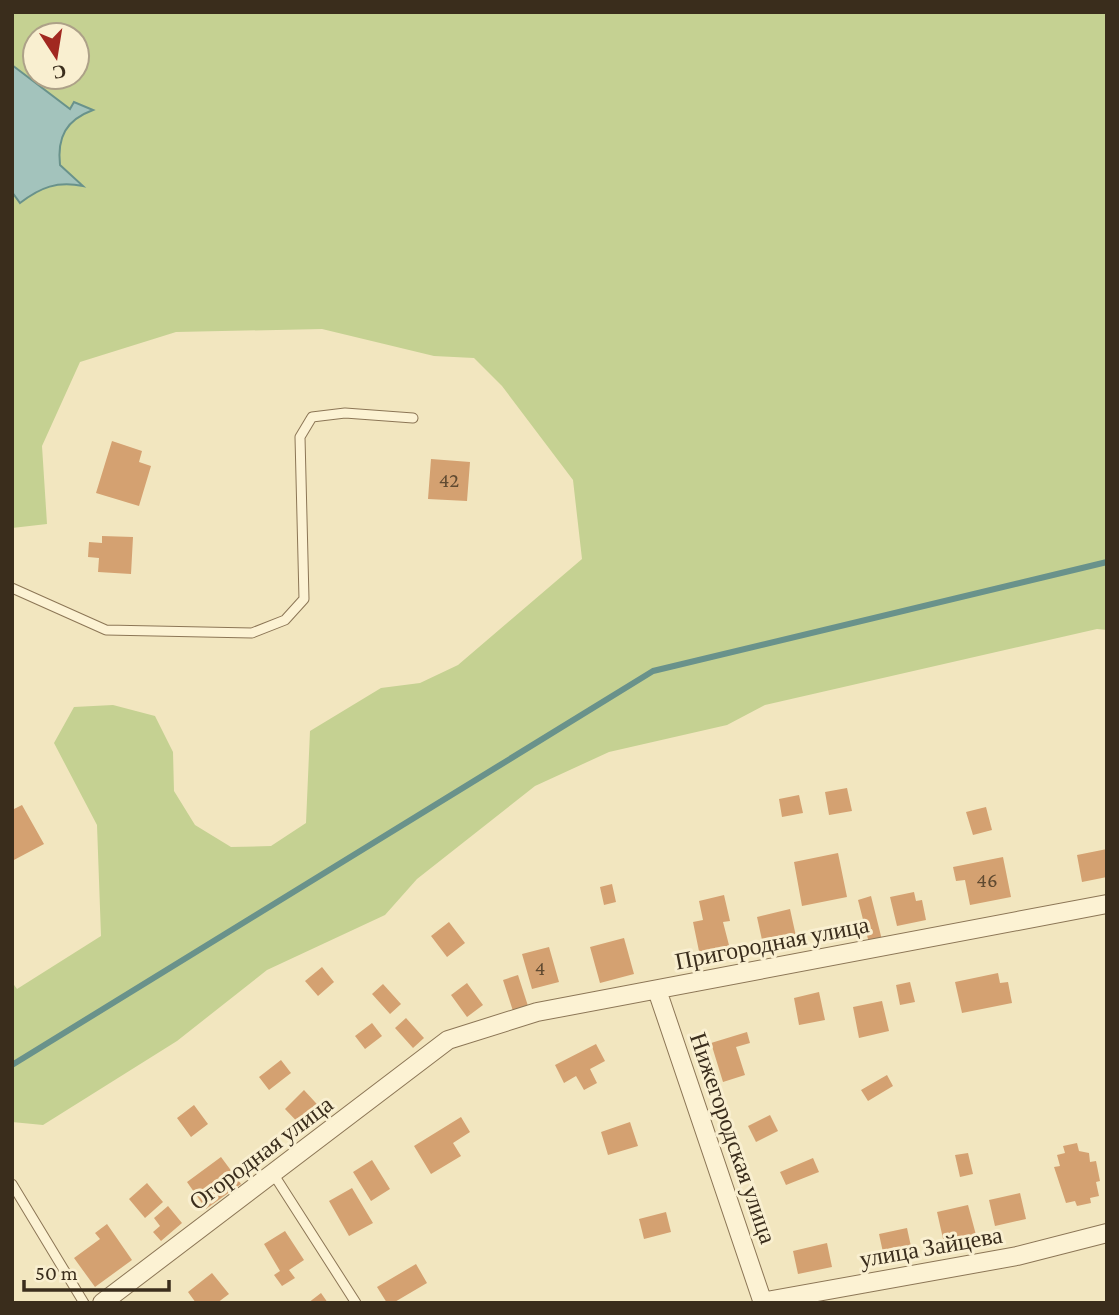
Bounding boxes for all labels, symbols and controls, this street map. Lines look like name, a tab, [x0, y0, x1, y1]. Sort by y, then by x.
north arrow	[21, 21, 91, 91]
text: С	[51, 60, 68, 84]
house number: 42	[439, 468, 459, 492]
house number: 46	[976, 868, 998, 892]
street label: Пригородная улица	[673, 910, 872, 975]
house number: 4	[535, 956, 545, 980]
street label: Нижегородская улица	[685, 1029, 782, 1247]
street label: Огородная улица	[184, 1090, 338, 1215]
street label: улица Зайцева	[857, 1221, 1005, 1272]
scale bar	[24, 1248, 170, 1292]
text: 50 m	[35, 1261, 78, 1285]

